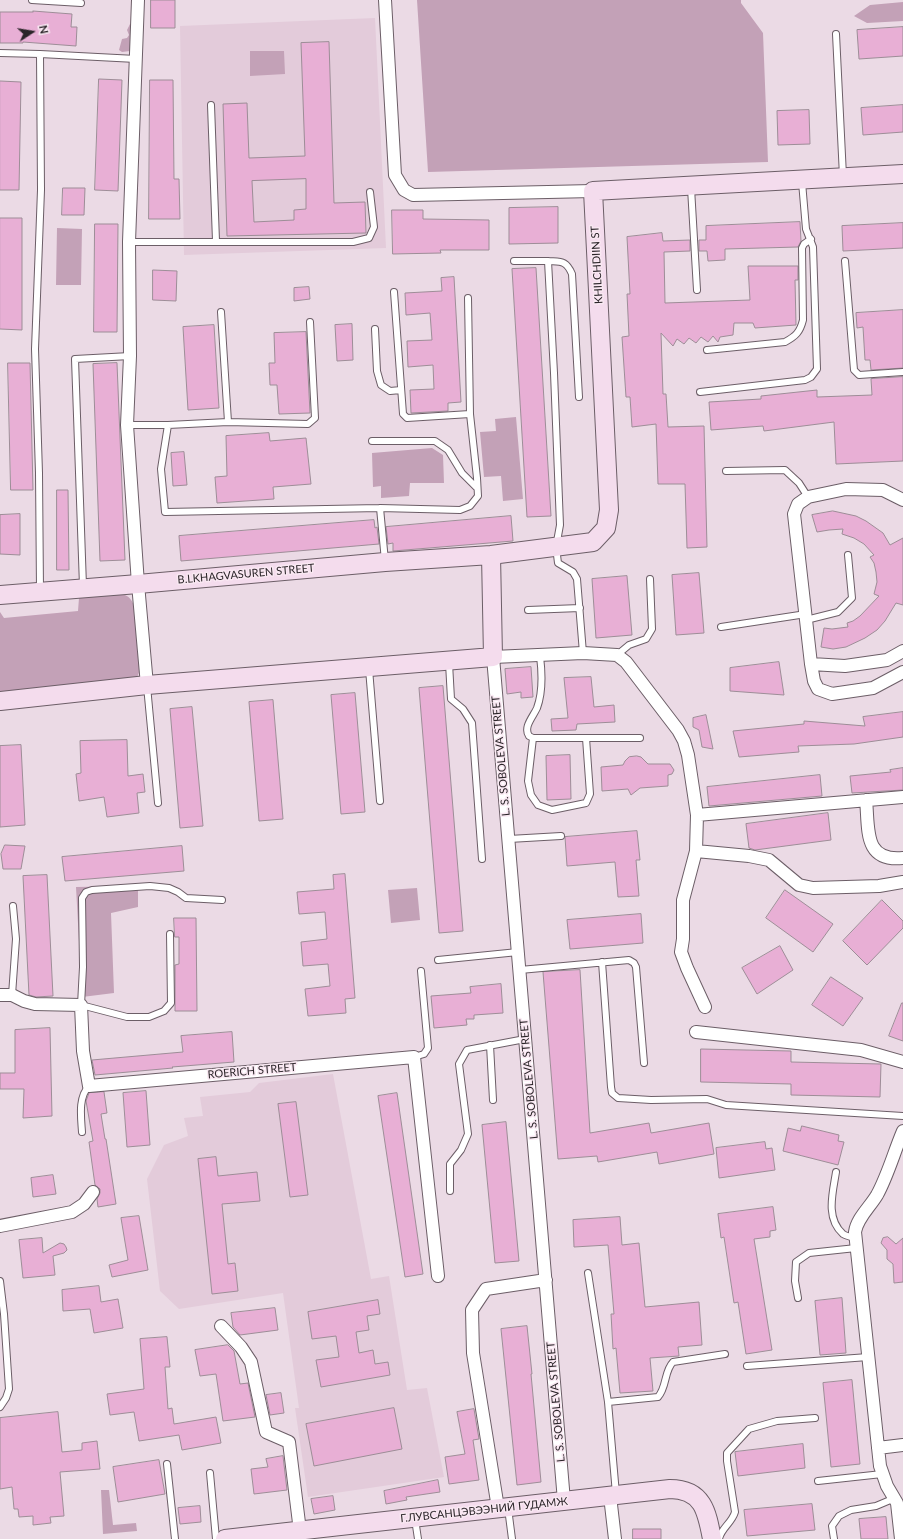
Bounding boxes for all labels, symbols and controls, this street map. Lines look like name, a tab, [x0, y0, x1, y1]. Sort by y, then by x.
north arrow	[12, 12, 52, 52]
text: N	[37, 24, 51, 35]
street label: KHILCHDIIN ST	[588, 226, 606, 304]
street label: B.LKHAGVASUREN STREET	[177, 561, 315, 587]
street label: L. S. SOBOLEVA STREET	[489, 695, 513, 817]
street label: L. S. SOBOLEVA STREET	[517, 1018, 541, 1140]
street label: ROERICH STREET	[207, 1061, 297, 1081]
street label: L. S. SOBOLEVA STREET	[544, 1341, 568, 1463]
street label: Г.ЛУВСАНЦЭВЭЭНИЙ ГУДАМЖ	[400, 1495, 568, 1525]

